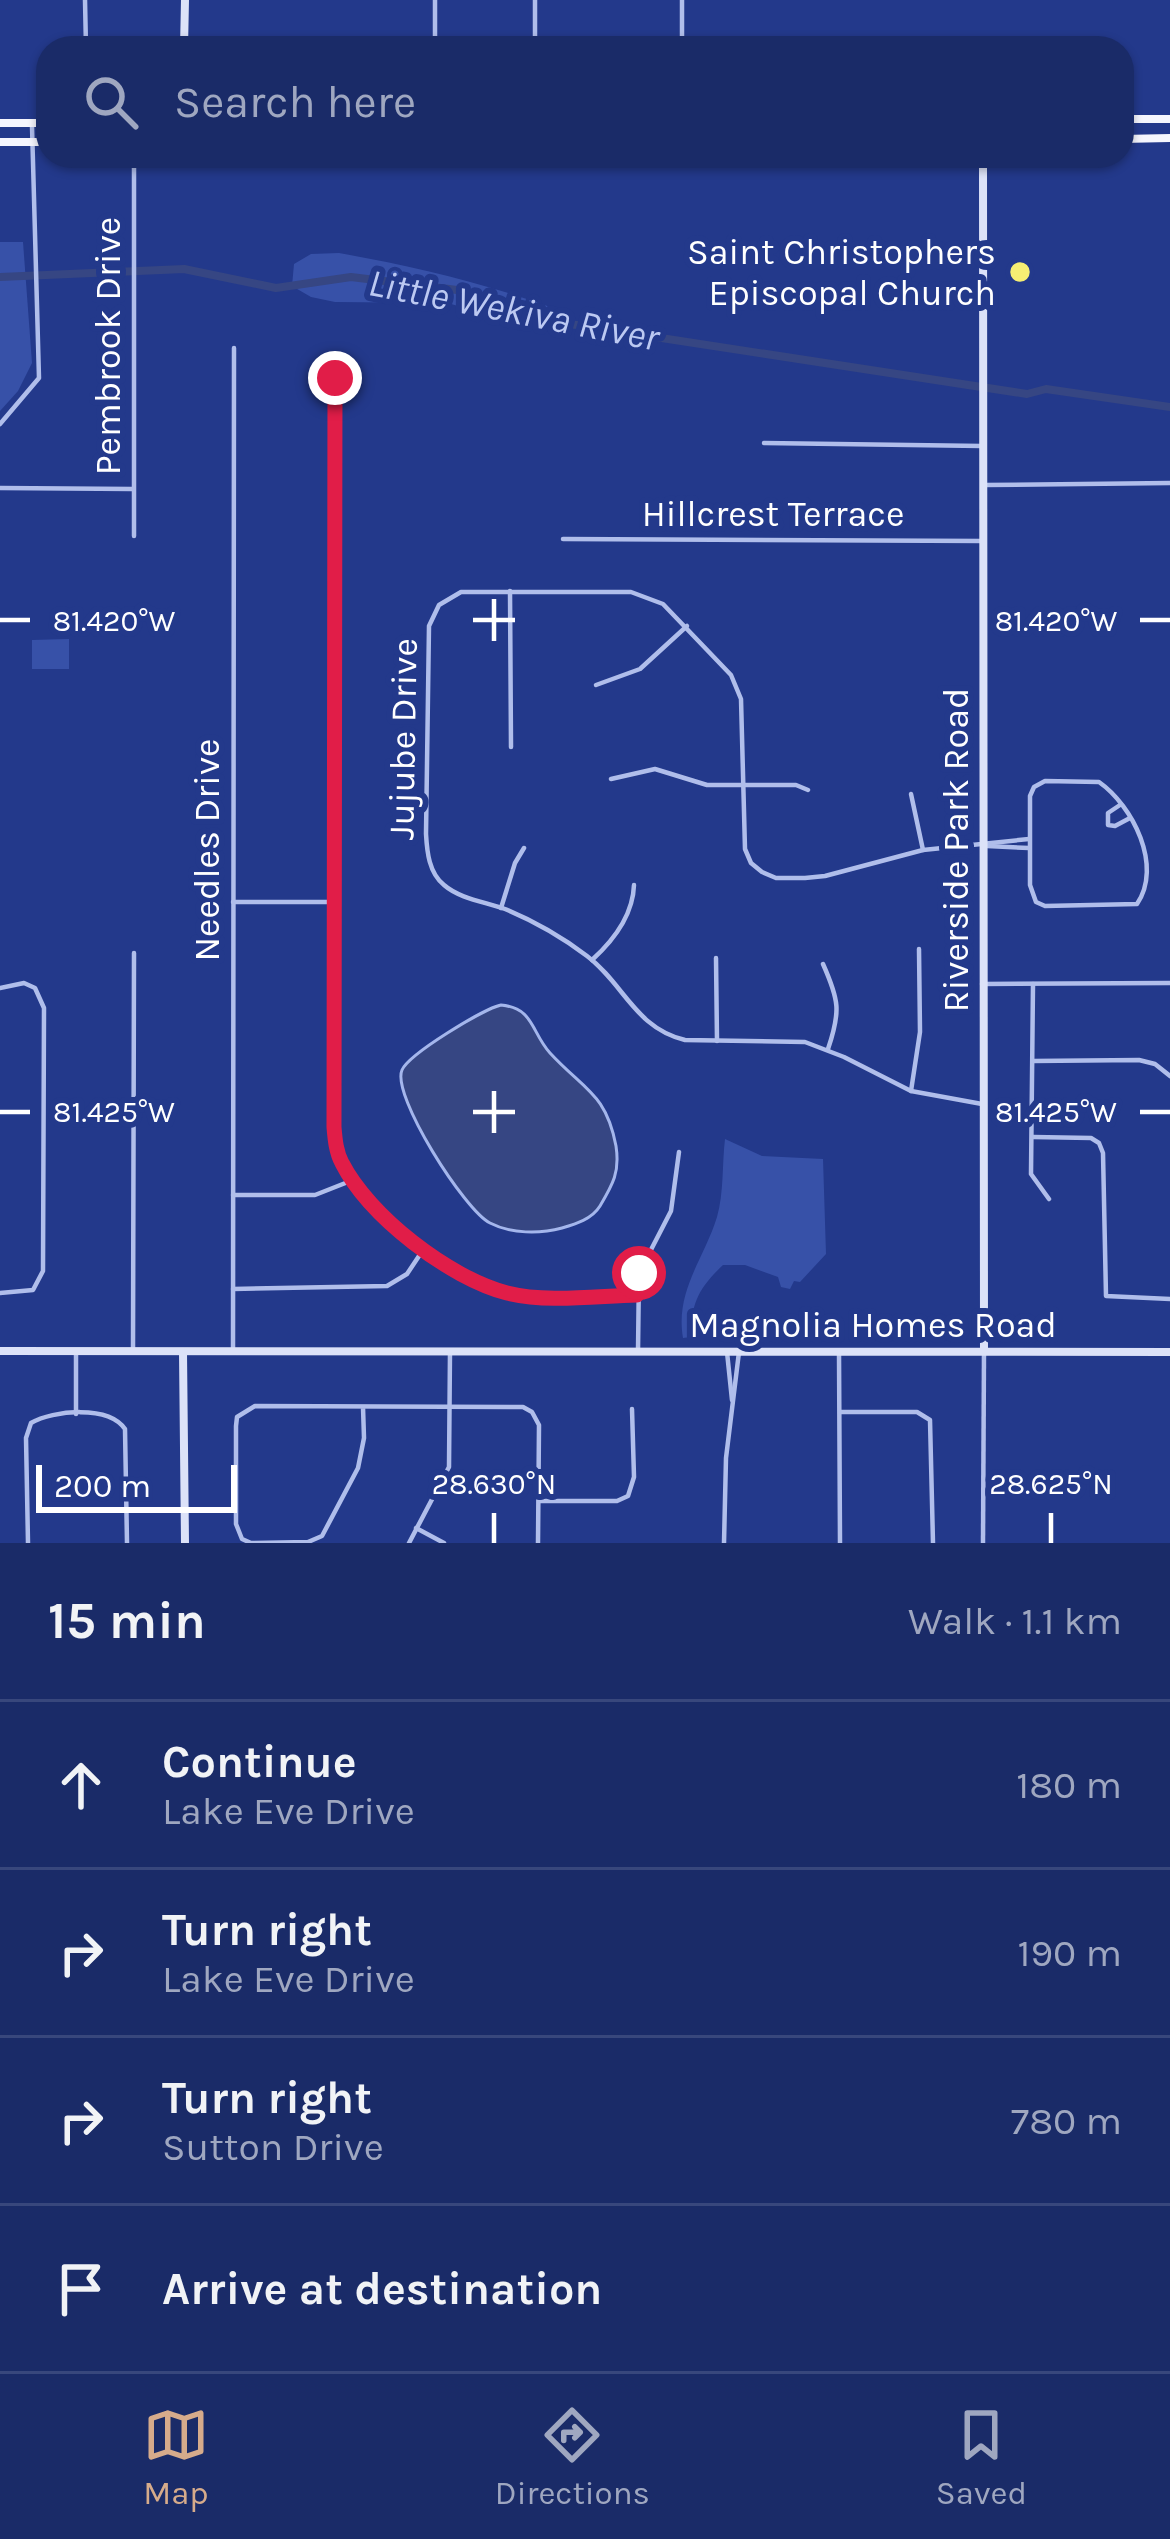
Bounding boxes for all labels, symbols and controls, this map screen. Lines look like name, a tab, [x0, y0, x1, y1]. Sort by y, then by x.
search box	[36, 36, 1134, 168]
icon: search	[78, 69, 144, 135]
text: Search here	[174, 76, 416, 128]
street label: Pembrook Drive	[87, 217, 129, 475]
place label: Saint Christophers Episcopal Church	[687, 231, 996, 314]
water label: Little Wekiva River	[365, 259, 665, 361]
marker: Saint Christophers Episcopal Church	[1007, 259, 1033, 285]
route end	[308, 351, 362, 405]
street label: Hillcrest Terrace	[642, 493, 904, 535]
text: 81.420°W	[53, 603, 176, 639]
text: 81.420°W	[995, 603, 1118, 639]
street label: Jujube Drive	[380, 638, 426, 840]
street label: Riverside Park Road	[935, 688, 977, 1012]
street label: Needles Drive	[186, 738, 228, 962]
text: 81.425°W	[53, 1094, 175, 1130]
text: 81.425°W	[995, 1094, 1117, 1130]
route start	[612, 1246, 666, 1300]
street label: Magnolia Homes Road	[689, 1304, 1057, 1346]
scale bar	[36, 1459, 237, 1512]
text: 28.630°N	[432, 1466, 556, 1502]
text: 28.625°N	[989, 1466, 1113, 1502]
text: 200 m	[54, 1467, 151, 1505]
text: 15 min	[48, 1591, 206, 1651]
text: Walk · 1.1 km	[908, 1598, 1122, 1644]
text: Continue	[162, 1736, 357, 1788]
icon: ahead	[48, 1752, 114, 1818]
text: 180 m	[1016, 1762, 1122, 1808]
text: Lake Eve Drive	[162, 1788, 415, 1834]
text: Turn right	[162, 1904, 372, 1956]
icon: right	[48, 1920, 114, 1986]
text: 190 m	[1018, 1930, 1122, 1976]
text: Lake Eve Drive	[162, 1956, 415, 2002]
text: Turn right	[162, 2072, 372, 2124]
icon: right	[48, 2088, 114, 2154]
text: 780 m	[1011, 2098, 1122, 2144]
text: Sutton Drive	[162, 2124, 384, 2170]
icon: arrive	[48, 2256, 114, 2322]
text: Arrive at destination	[162, 2263, 602, 2315]
tab: Map	[143, 2402, 209, 2512]
tab: Directions	[495, 2402, 650, 2512]
tab: Saved	[936, 2402, 1027, 2512]

